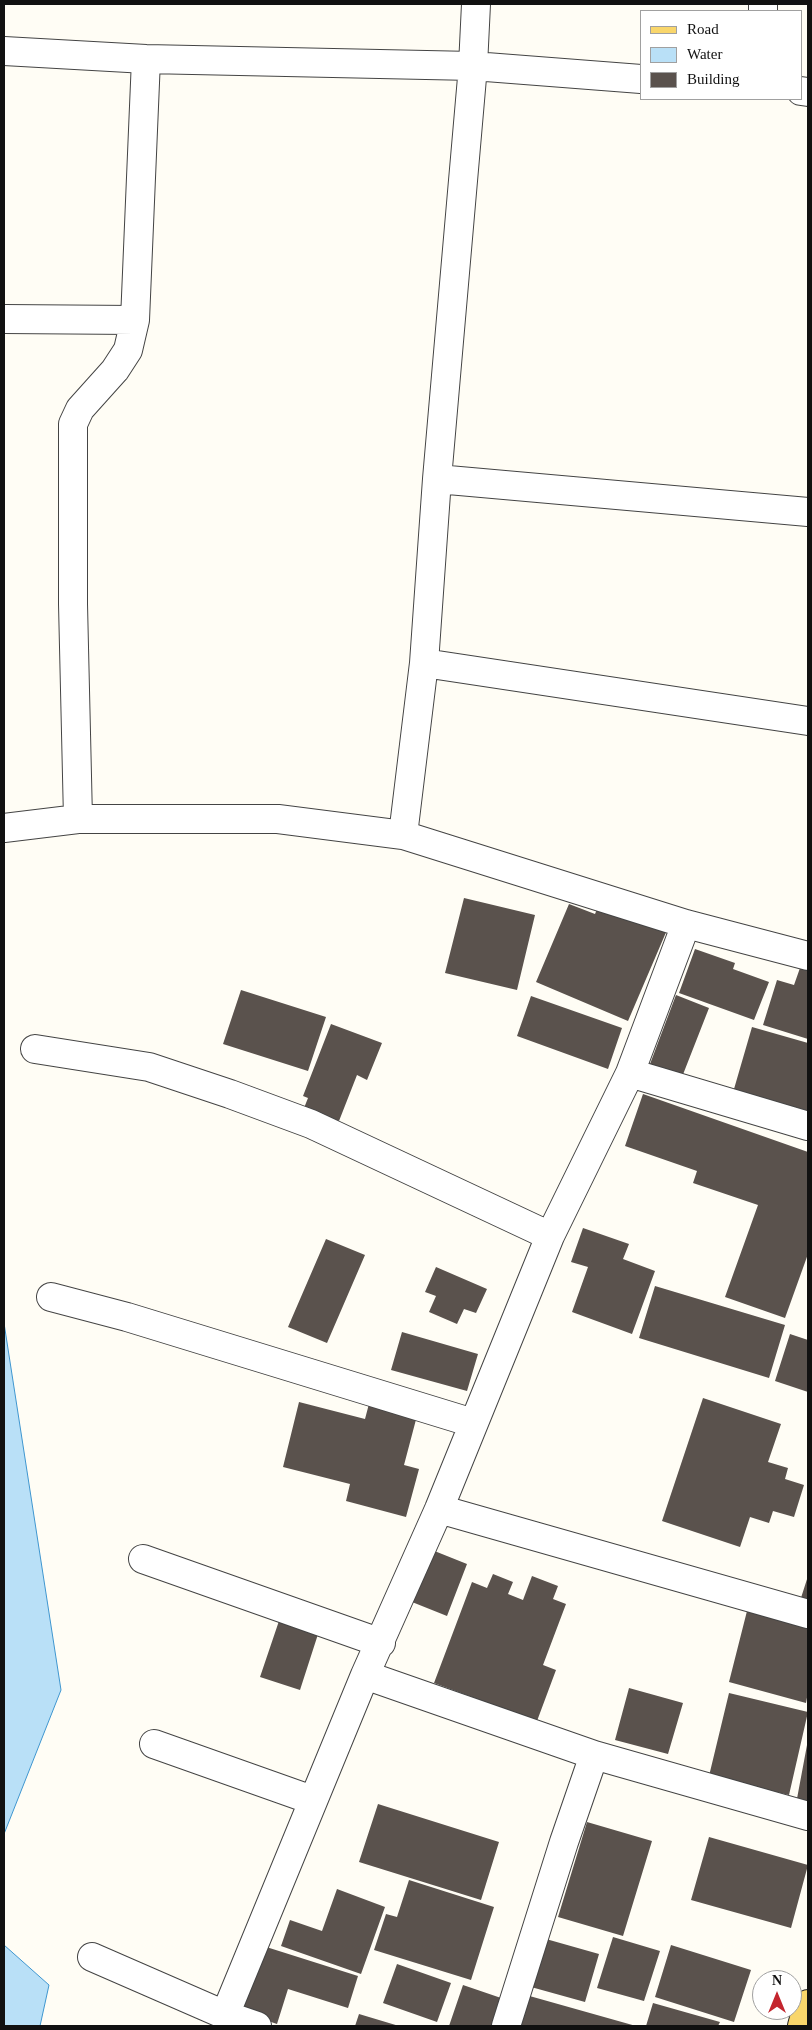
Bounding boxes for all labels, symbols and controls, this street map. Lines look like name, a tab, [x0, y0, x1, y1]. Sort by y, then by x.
legend	[640, 10, 802, 100]
text: Road	[687, 21, 719, 37]
text: Water	[687, 46, 722, 62]
text: Building	[687, 71, 740, 87]
north arrow	[752, 1970, 802, 2020]
text: N	[772, 1973, 782, 1988]

